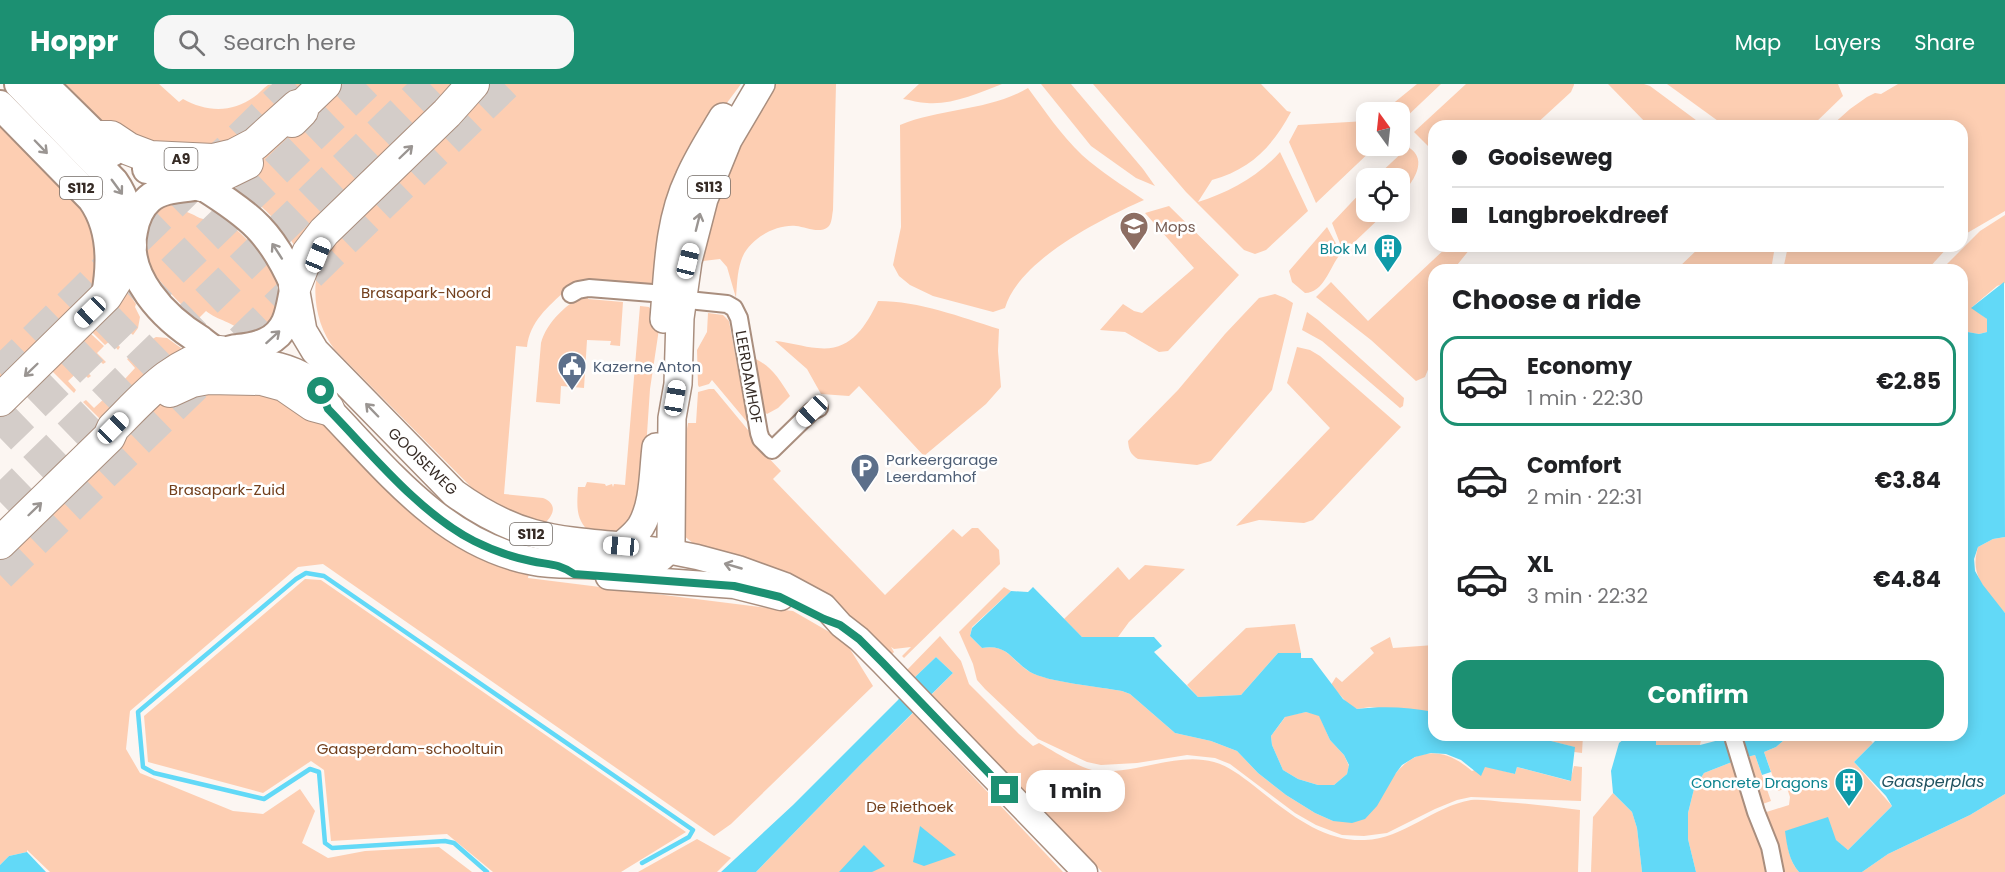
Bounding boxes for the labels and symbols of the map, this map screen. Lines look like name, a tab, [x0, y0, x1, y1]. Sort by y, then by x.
north arrow	[1356, 102, 1410, 156]
one-way arrow	[33, 140, 48, 155]
one-way arrow	[399, 145, 414, 160]
road number: A9	[164, 148, 198, 170]
road number: S113	[688, 176, 730, 198]
road number: S112	[60, 177, 102, 199]
one-way arrow	[111, 179, 123, 195]
school or university icon: Mops	[1118, 210, 1150, 252]
one-way arrow	[693, 212, 705, 231]
place label: Mops	[1155, 216, 1196, 237]
building icon: Blok M	[1372, 232, 1404, 274]
car	[303, 235, 333, 275]
place label: Blok M	[1320, 238, 1367, 259]
car	[675, 241, 701, 281]
one-way arrow	[270, 243, 282, 260]
park label: Brasapark-Noord	[361, 282, 491, 303]
car	[71, 293, 109, 331]
street label: LEERDAMHOF	[730, 329, 768, 426]
one-way arrow	[265, 330, 280, 344]
public building icon: Kazerne Anton	[556, 350, 588, 392]
place label: Kazerne Anton	[593, 356, 701, 377]
one-way arrow	[24, 363, 39, 377]
route start	[307, 377, 334, 404]
car	[663, 379, 687, 417]
car	[793, 392, 831, 430]
one-way arrow	[364, 403, 379, 418]
car	[94, 409, 132, 447]
street label: GOOISEWEG	[384, 422, 463, 500]
place label: Parkeergarage Leerdamhof	[886, 449, 998, 487]
parking icon: Parkeergarage Leerdamhof	[849, 452, 881, 494]
park label: Brasapark-Zuid	[169, 479, 285, 500]
one-way arrow	[28, 501, 43, 516]
road number: S112	[510, 523, 552, 545]
car	[602, 535, 640, 557]
one-way arrow	[723, 560, 742, 572]
park label: Gaasperdam-schooltuin	[317, 738, 503, 759]
building icon: Concrete Dragons	[1833, 766, 1865, 808]
callout: 1 min	[1026, 769, 1125, 811]
water label: Gaasperplas	[1881, 770, 1985, 793]
place label: Concrete Dragons	[1691, 772, 1828, 793]
route end	[991, 776, 1018, 803]
park label: De Riethoek	[866, 796, 954, 817]

